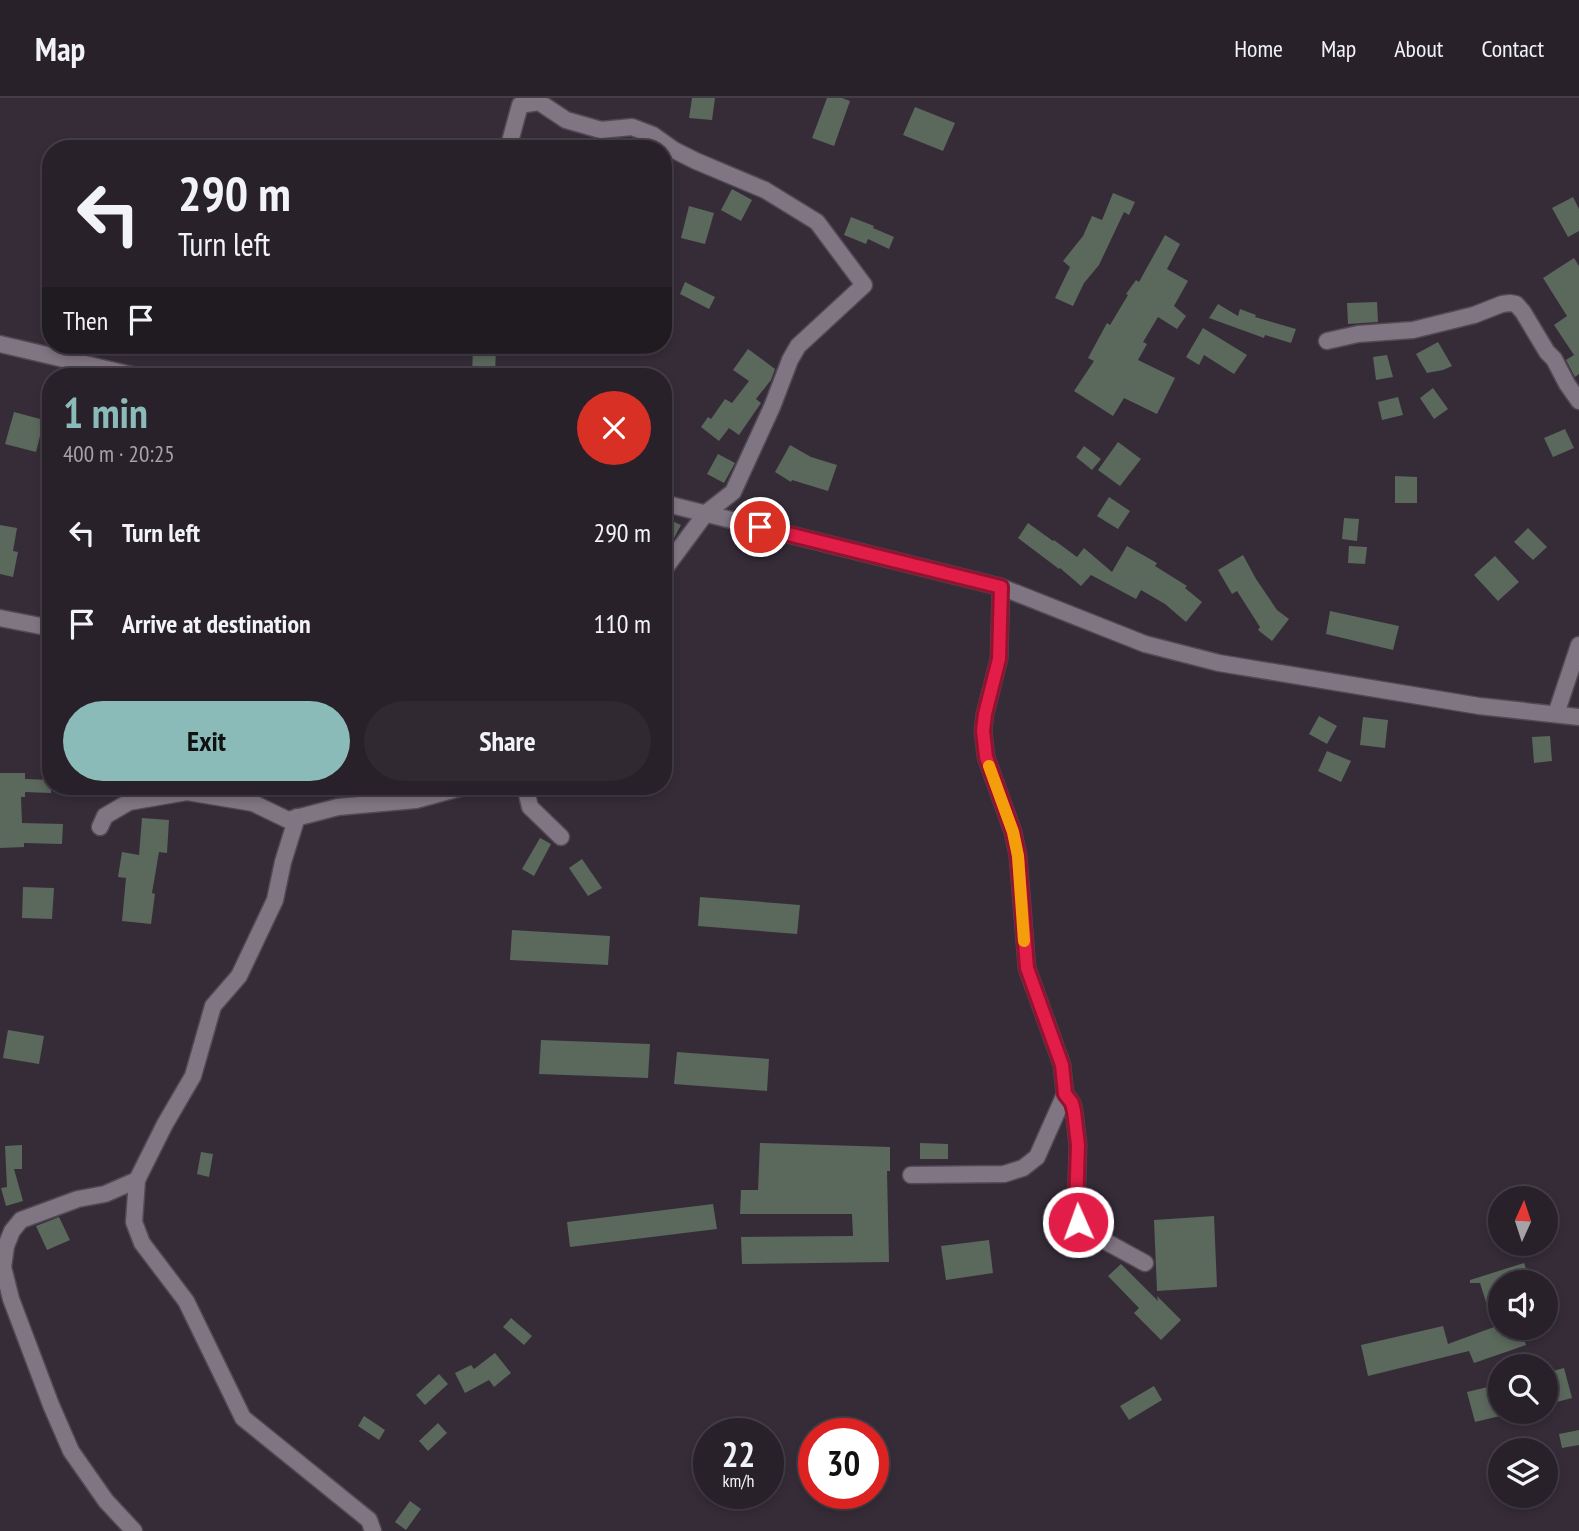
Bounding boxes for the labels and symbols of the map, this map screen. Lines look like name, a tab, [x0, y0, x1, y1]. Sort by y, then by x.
pin	[730, 497, 790, 557]
position arrow	[1041, 1185, 1115, 1259]
north arrow	[1488, 1186, 1558, 1256]
speed limit sign: 30	[798, 1418, 889, 1509]

